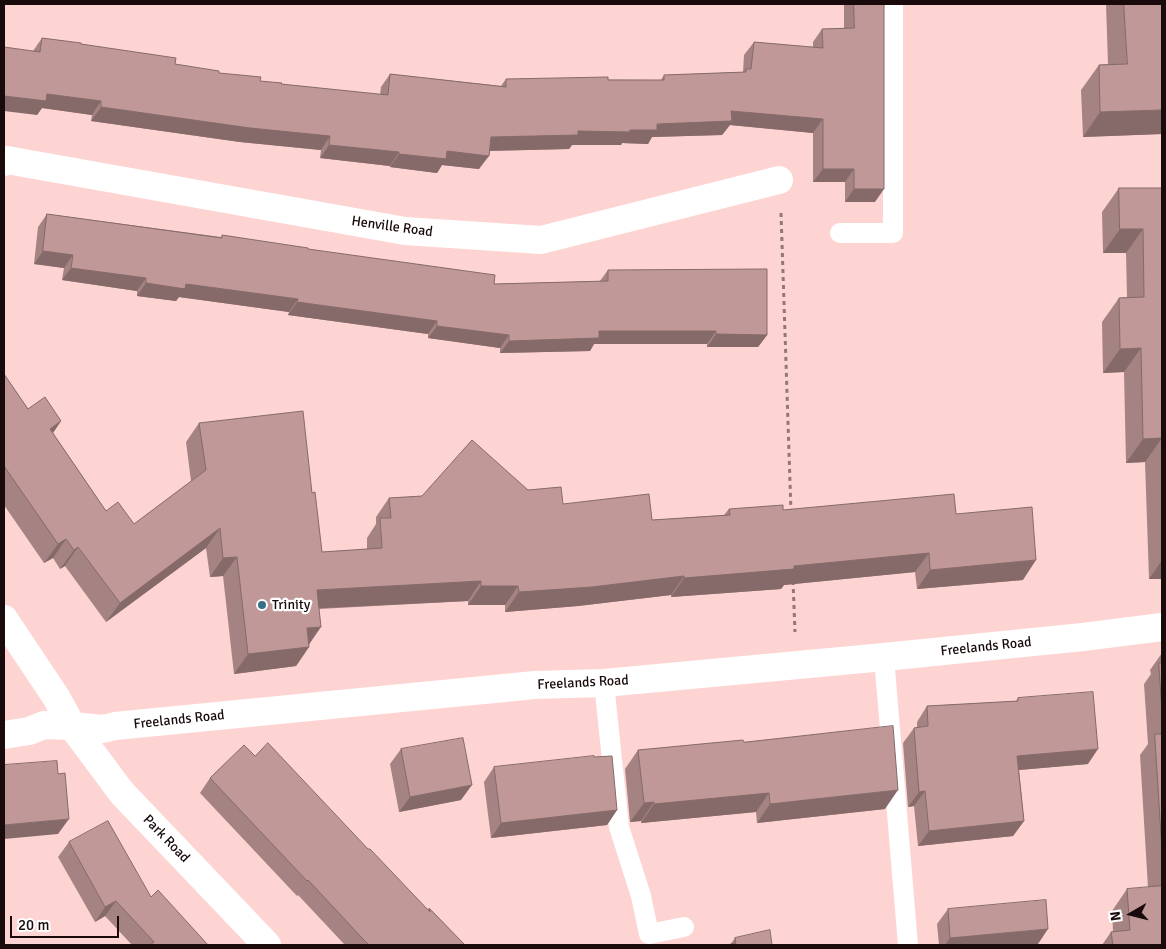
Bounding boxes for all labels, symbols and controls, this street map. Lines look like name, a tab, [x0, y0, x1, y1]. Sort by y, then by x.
street label: Henville Road	[350, 213, 434, 241]
place label: Trinity	[272, 597, 310, 613]
marker: Trinity	[256, 599, 268, 611]
street label: Freelands Road	[940, 634, 1032, 660]
street label: Freelands Road	[537, 672, 629, 694]
street label: Freelands Road	[133, 707, 225, 733]
street label: Park Road	[139, 812, 193, 866]
north arrow	[1106, 889, 1156, 939]
scale bar	[12, 906, 121, 938]
text: N	[1107, 910, 1125, 922]
text: 20 m	[18, 916, 49, 934]

